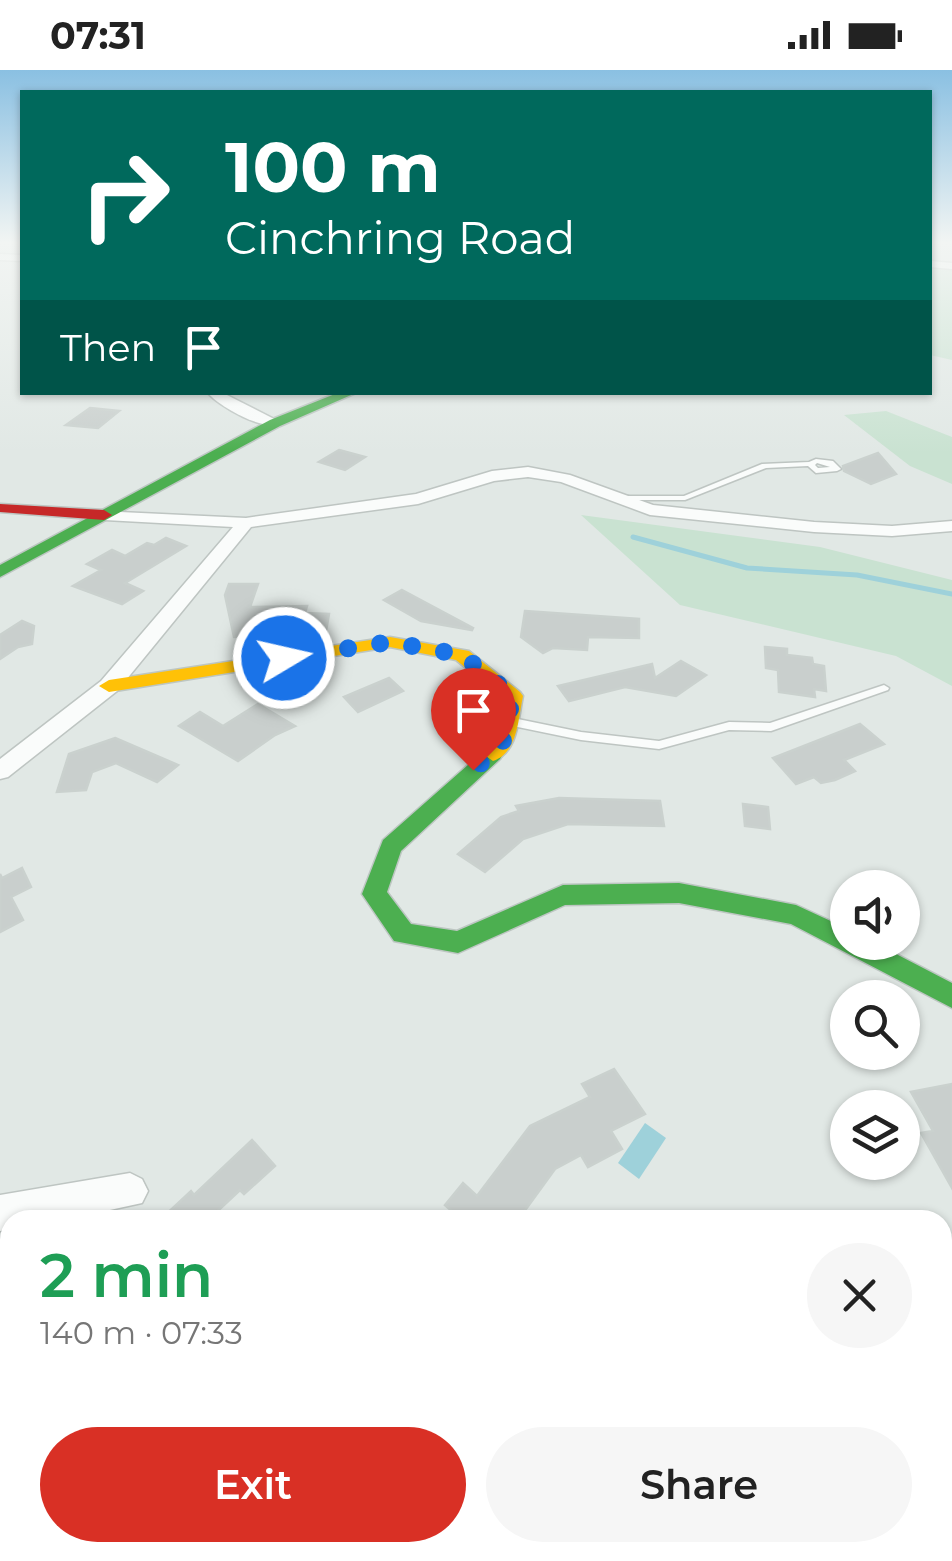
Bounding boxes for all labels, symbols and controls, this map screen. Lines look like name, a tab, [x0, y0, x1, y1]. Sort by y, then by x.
text: 07:31	[50, 12, 146, 59]
text: 100 m	[225, 124, 441, 210]
icon: right	[60, 130, 190, 260]
text: Cinchring Road	[225, 210, 575, 265]
icon: arrive	[176, 320, 231, 375]
text: Then	[60, 324, 156, 371]
position arrow	[232, 606, 336, 710]
pin	[431, 668, 516, 771]
icon: arrive	[446, 683, 501, 738]
map controls	[830, 870, 920, 1180]
button: sound	[830, 870, 920, 960]
button: search	[830, 980, 920, 1070]
button: layers	[830, 1090, 920, 1180]
text: 2 min	[40, 1239, 213, 1312]
button: close	[807, 1243, 912, 1348]
text: 140 m · 07:33	[40, 1313, 243, 1352]
button: Exit	[40, 1427, 466, 1542]
button: Share	[486, 1427, 912, 1542]

